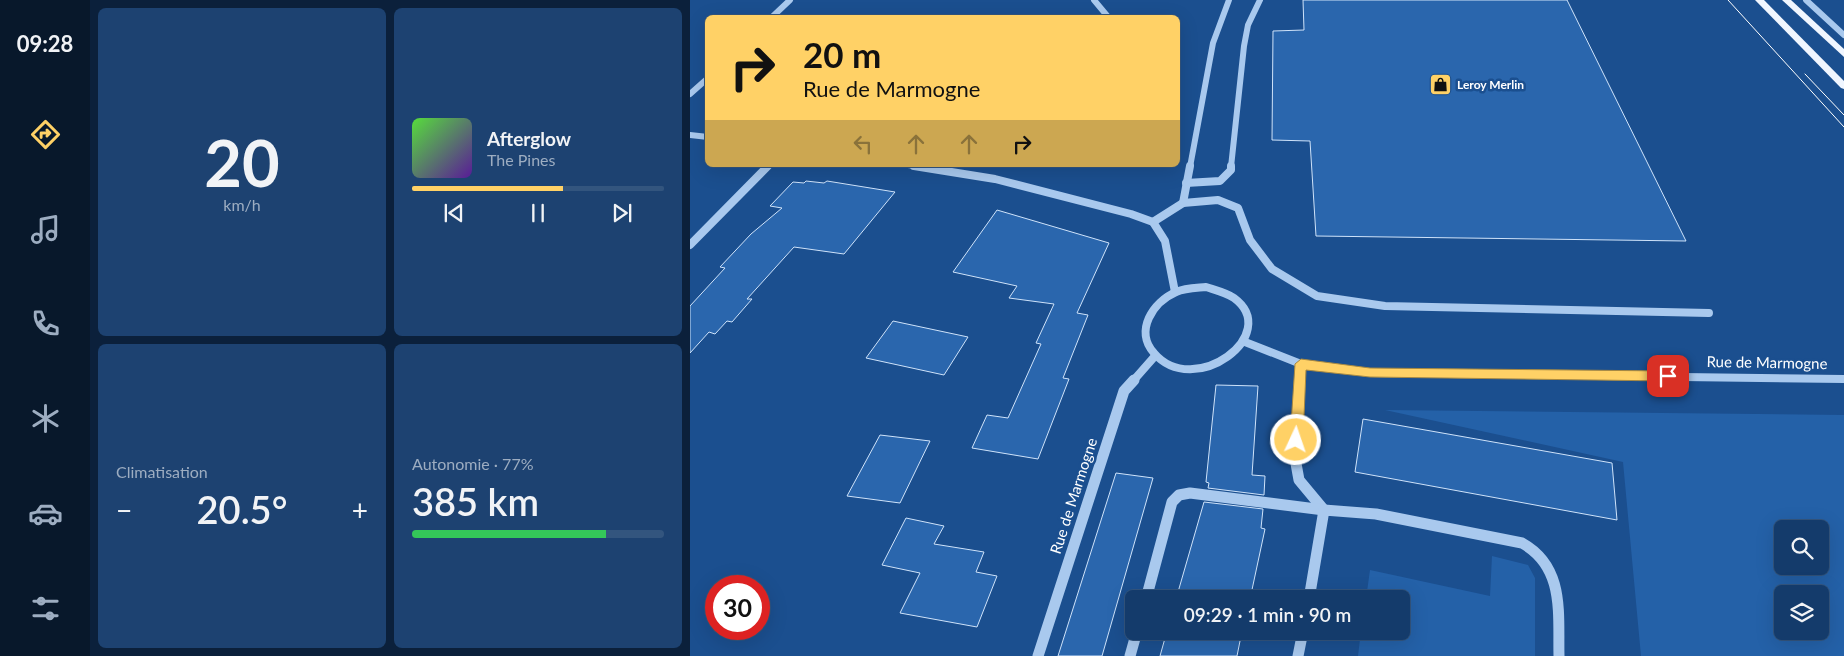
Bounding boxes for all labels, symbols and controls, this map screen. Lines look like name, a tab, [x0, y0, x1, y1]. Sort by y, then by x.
text: 09:28	[17, 30, 73, 57]
text: 20 m	[803, 33, 881, 75]
icon: right	[720, 35, 785, 100]
shop icon: Leroy Merlin	[1429, 73, 1453, 97]
text: Rue de Marmogne	[803, 75, 980, 102]
place label: Leroy Merlin	[1457, 77, 1524, 92]
icon: directions	[28, 117, 63, 152]
text: 20	[204, 123, 280, 201]
text: Afterglow	[487, 127, 571, 150]
icon: left	[849, 130, 877, 158]
icon: ahead	[902, 130, 930, 158]
icon: ahead	[955, 130, 983, 158]
icon: right	[1008, 130, 1036, 158]
text: The Pines	[487, 150, 556, 169]
text: km/h	[223, 195, 261, 214]
icon: previous	[440, 199, 468, 227]
icon: pause	[524, 199, 552, 227]
icon: next	[608, 199, 636, 227]
icon: music	[28, 212, 63, 247]
icon: phone	[28, 306, 63, 341]
street label: Rue de Marmogne	[1706, 352, 1828, 372]
pin	[1647, 355, 1689, 397]
icon: arrive	[1654, 362, 1682, 390]
icon: climate	[28, 401, 63, 436]
position arrow	[1269, 413, 1321, 465]
street label: Rue de Marmogne	[1046, 435, 1100, 556]
text: Autonomie · 77%	[412, 454, 534, 473]
text: Climatisation	[116, 462, 208, 481]
text: 385 km	[412, 478, 539, 524]
text: 20.5°	[197, 486, 287, 532]
text: −	[116, 493, 132, 527]
text: +	[352, 493, 368, 527]
icon: car	[28, 496, 63, 531]
map controls	[1774, 520, 1829, 640]
button: search	[1774, 520, 1829, 575]
speed limit sign: 30	[705, 575, 770, 640]
button: layers	[1774, 585, 1829, 640]
icon: filters	[28, 591, 63, 626]
text: 09:29 · 1 min · 90 m	[1184, 603, 1351, 626]

